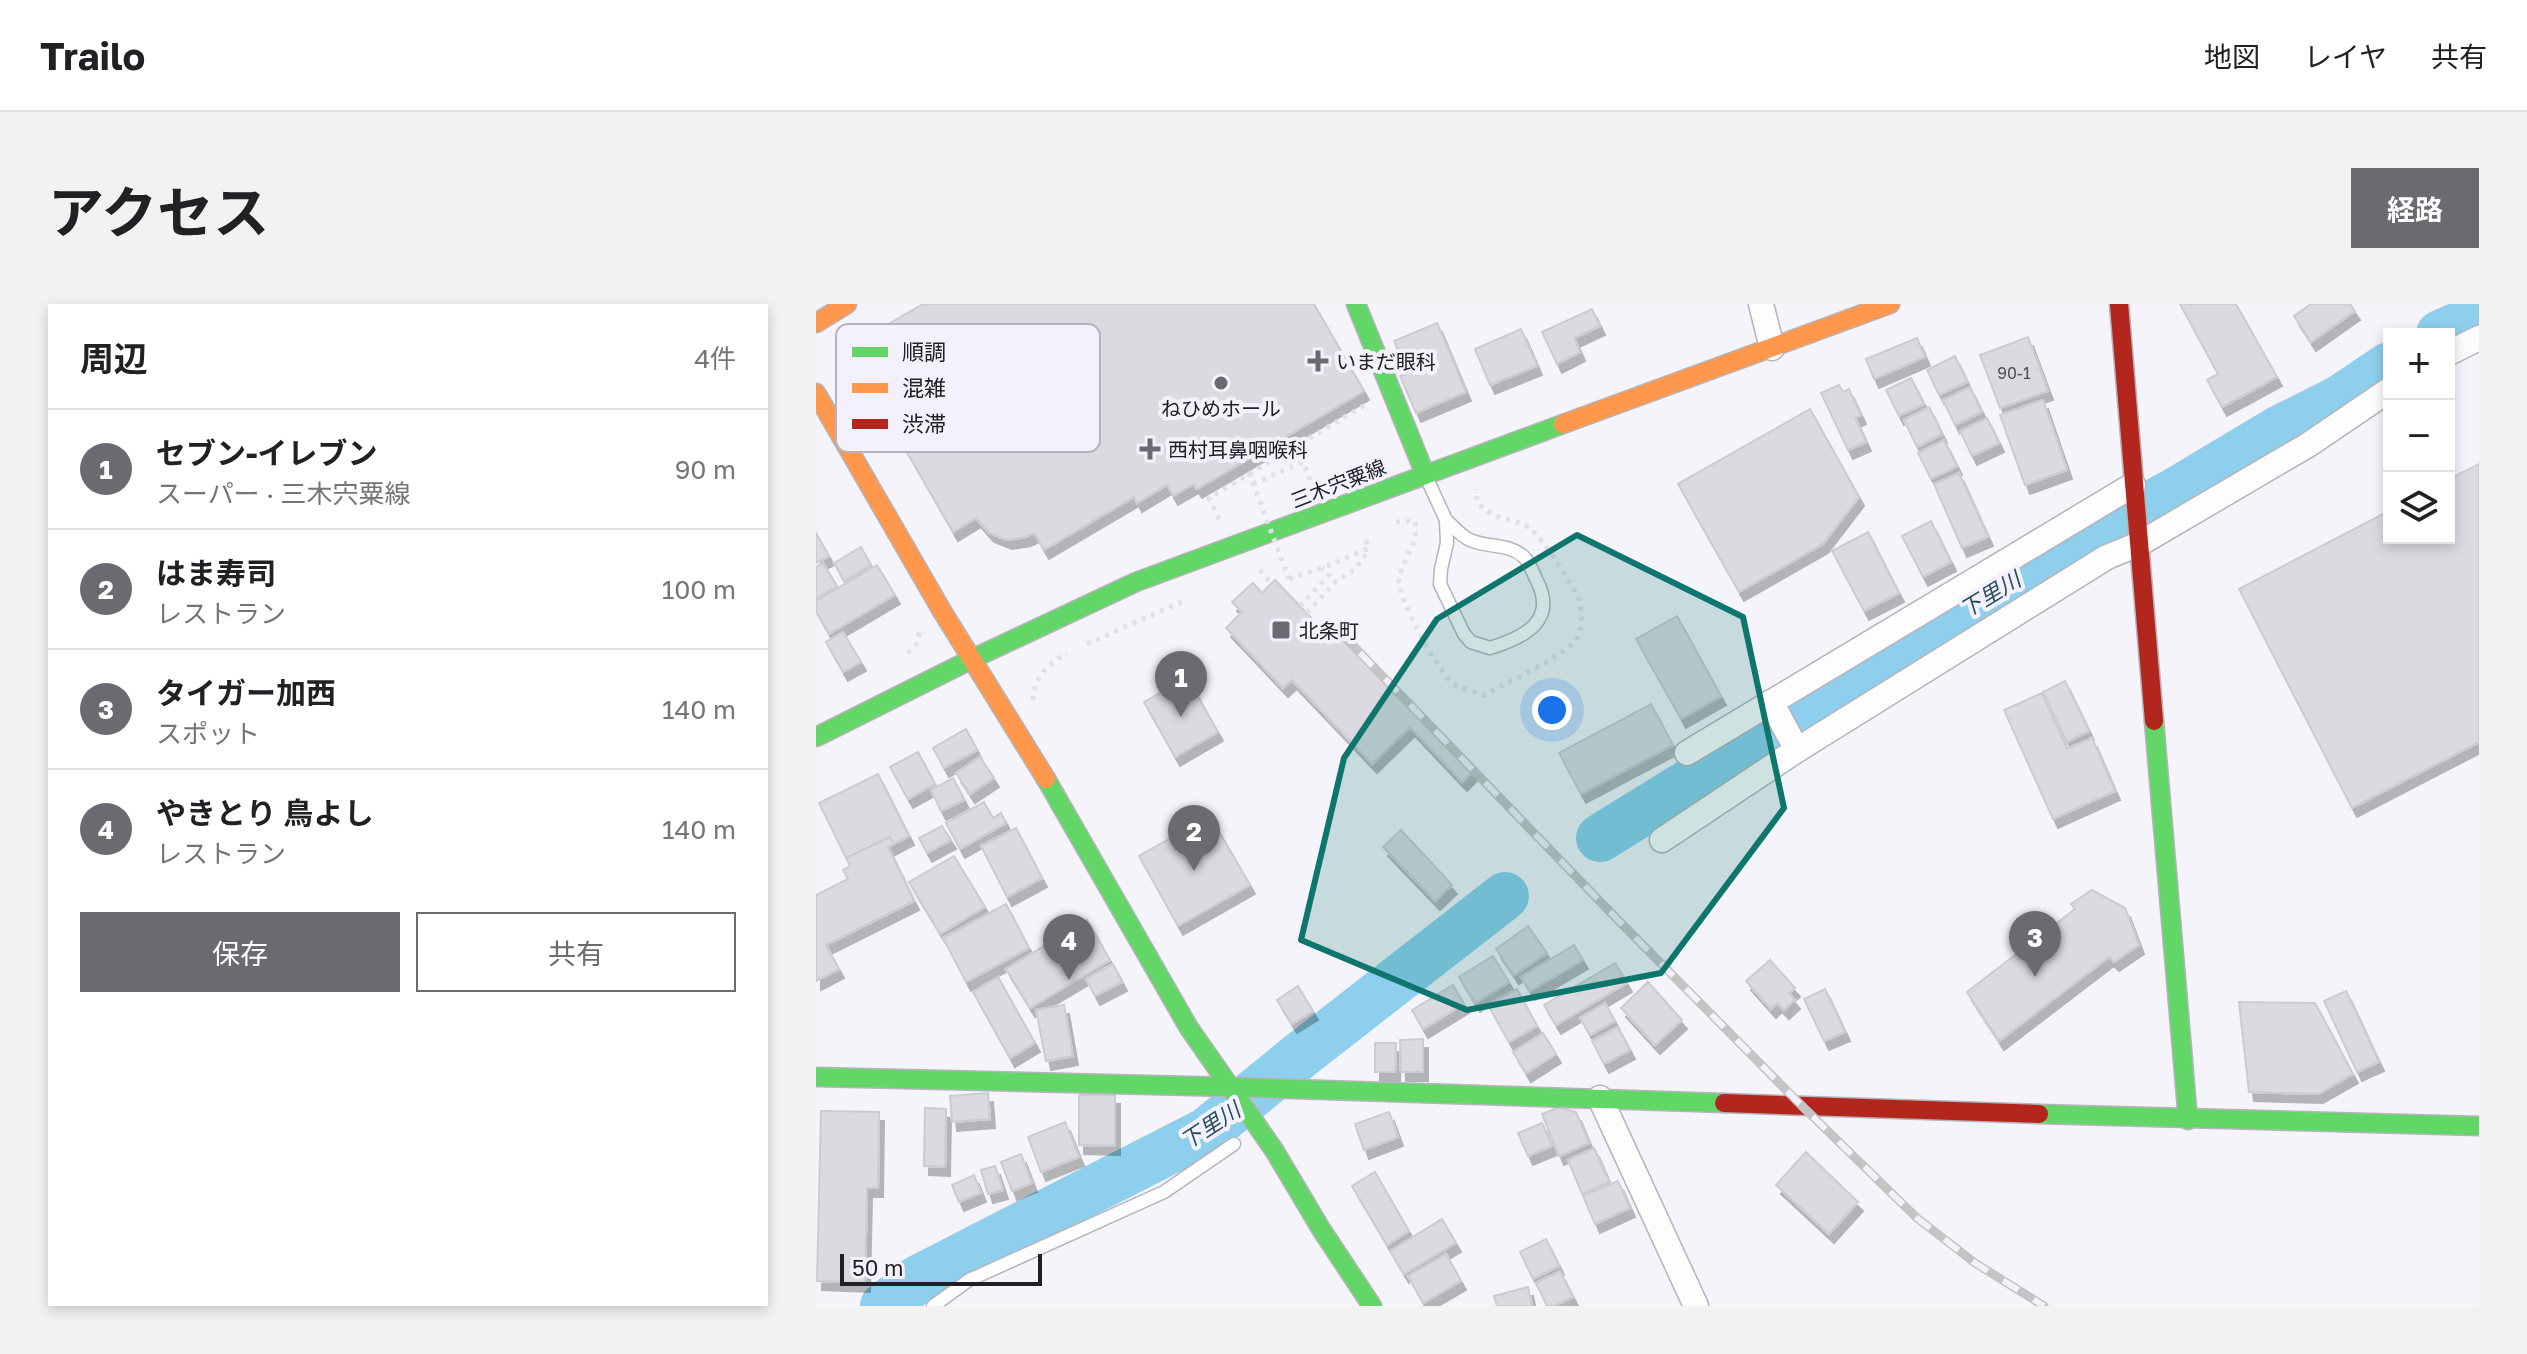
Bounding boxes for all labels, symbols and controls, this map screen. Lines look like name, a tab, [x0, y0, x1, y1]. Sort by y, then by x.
text: Trailo	[40, 33, 145, 78]
text: 地図	[2204, 40, 2260, 73]
text: レイヤ	[2304, 40, 2387, 73]
text: 共有	[2431, 40, 2487, 73]
button: 経路	[2351, 168, 2479, 248]
text: アクセス	[48, 178, 269, 245]
legend	[836, 324, 1100, 452]
map controls	[2383, 328, 2455, 544]
button: +	[2383, 328, 2455, 400]
text: 周辺	[80, 338, 148, 378]
text: 順調	[902, 338, 946, 365]
text: 4件	[694, 343, 736, 374]
place label: いまだ眼科	[1336, 349, 1436, 373]
marker: いまだ眼科	[1307, 350, 1329, 372]
house number: 90-1	[1997, 363, 2031, 383]
text: 混雑	[902, 374, 946, 401]
marker: ねひめホール	[1212, 374, 1230, 392]
place label: ねひめホール	[1161, 396, 1281, 420]
button: −	[2383, 400, 2455, 472]
text: 渋滞	[902, 410, 946, 437]
text: セブン-イレブン	[156, 435, 377, 471]
place label: 西村耳鼻咽喉科	[1168, 437, 1308, 461]
marker: 西村耳鼻咽喉科	[1139, 438, 1161, 460]
text: 1	[99, 454, 113, 485]
text: 90 m	[675, 454, 736, 485]
street label: 三木宍粟線	[1287, 454, 1389, 512]
button: layers	[2383, 472, 2455, 544]
text: スーパー · 三木宍粟線	[156, 478, 411, 509]
text: はま寿司	[156, 555, 276, 591]
water label: 下里川	[1955, 564, 2027, 623]
text: 2	[98, 574, 114, 605]
text: 100 m	[662, 574, 736, 605]
text: レストラン	[156, 598, 286, 629]
place label: 北条町	[1299, 618, 1359, 642]
marker: 北条町	[1270, 619, 1292, 641]
pin: 1	[1155, 651, 1207, 717]
text: タイガー加西	[156, 675, 336, 711]
your location	[1532, 690, 1572, 730]
text: 3	[98, 694, 114, 725]
text: 140 m	[662, 694, 736, 725]
text: スポット	[156, 718, 260, 749]
text: やきとり 鳥よし	[156, 795, 374, 831]
pin: 2	[1168, 805, 1220, 871]
text: 4	[98, 814, 114, 845]
text: 140 m	[662, 814, 736, 845]
text: レストラン	[156, 838, 286, 869]
pin: 3	[2009, 911, 2061, 977]
button: 保存	[80, 912, 400, 992]
button: 共有	[416, 912, 736, 992]
pin: 4	[1043, 914, 1095, 980]
water label: 下里川	[1175, 1095, 1247, 1154]
scale bar	[840, 1250, 1042, 1286]
text: 50 m	[852, 1254, 903, 1281]

